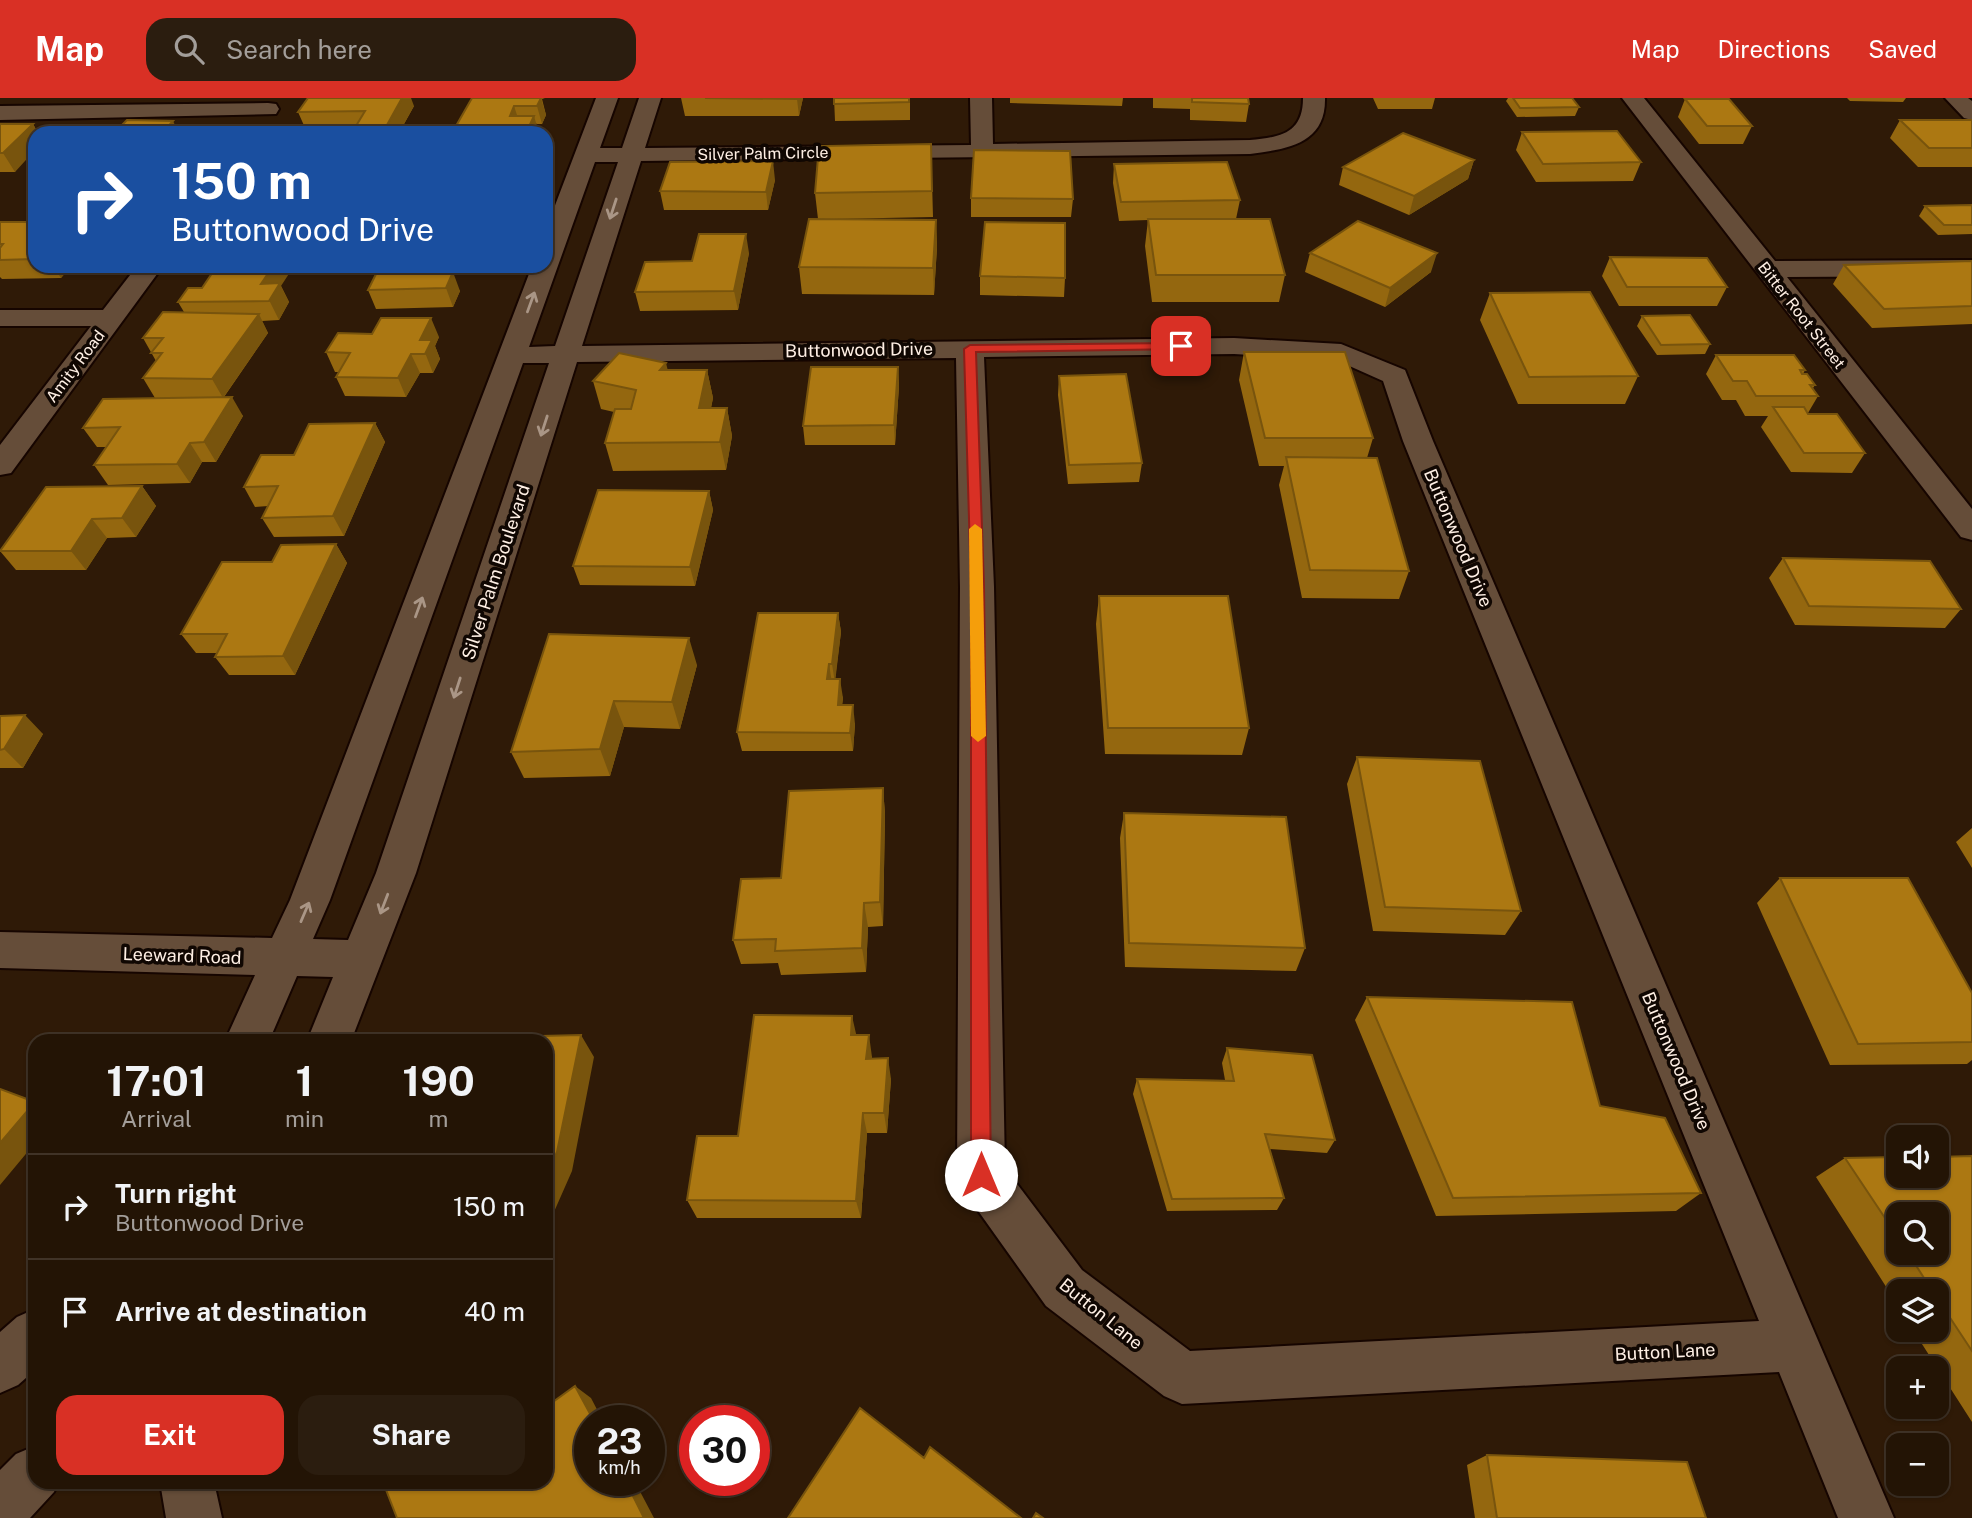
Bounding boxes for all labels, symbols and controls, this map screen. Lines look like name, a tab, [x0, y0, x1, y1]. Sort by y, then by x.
search box	[146, 18, 636, 81]
text: Map	[35, 30, 104, 68]
icon: search	[170, 30, 208, 68]
text: Search here	[226, 34, 372, 65]
text: Map	[1631, 35, 1680, 63]
text: Directions	[1718, 35, 1830, 63]
text: Saved	[1868, 35, 1937, 63]
street label: Silver Palm Circle	[697, 143, 829, 164]
text: 150 m	[171, 152, 312, 210]
icon: right	[56, 154, 147, 245]
one-way arrow	[606, 198, 619, 220]
text: Buttonwood Drive	[171, 211, 434, 248]
street label: Bitter Root Street	[1754, 258, 1849, 373]
one-way arrow	[526, 291, 539, 313]
pin	[1151, 316, 1211, 376]
street label: Amity Road	[42, 326, 109, 406]
icon: arrive	[1162, 327, 1200, 365]
street label: Buttonwood Drive	[785, 338, 933, 361]
one-way arrow	[537, 414, 549, 436]
street label: Buttonwood Drive	[1420, 466, 1497, 610]
street label: Silver Palm Boulevard	[457, 482, 534, 662]
one-way arrow	[413, 597, 426, 619]
one-way arrow	[450, 677, 462, 699]
one-way arrow	[377, 893, 390, 914]
one-way arrow	[299, 902, 312, 923]
street label: Leeward Road	[122, 943, 242, 968]
street label: Buttonwood Drive	[1638, 989, 1715, 1133]
text: 17:01	[106, 1056, 207, 1105]
text: 1	[296, 1056, 314, 1105]
text: 190	[402, 1056, 475, 1105]
text: Arrival	[121, 1105, 192, 1132]
text: min	[285, 1105, 324, 1132]
text: m	[429, 1105, 448, 1132]
map controls	[1886, 1125, 1949, 1496]
button: sound	[1886, 1125, 1949, 1188]
position arrow	[944, 1138, 1018, 1212]
text: Turn right	[115, 1178, 237, 1209]
icon: right	[56, 1188, 94, 1226]
text: 150 m	[453, 1191, 525, 1222]
button: search	[1886, 1202, 1949, 1265]
text: Buttonwood Drive	[115, 1209, 304, 1236]
street label: Button Lane	[1055, 1274, 1147, 1354]
button: layers	[1886, 1279, 1949, 1342]
icon: arrive	[56, 1293, 94, 1331]
text: Arrive at destination	[115, 1296, 367, 1327]
text: 40 m	[464, 1296, 525, 1327]
street label: Button Lane	[1614, 1338, 1716, 1365]
button: +	[1886, 1356, 1949, 1419]
button: Exit	[56, 1395, 284, 1475]
button: Share	[298, 1395, 525, 1475]
speed limit sign: 30	[679, 1405, 770, 1496]
text: 23	[597, 1421, 642, 1462]
button: −	[1886, 1433, 1949, 1496]
text: km/h	[598, 1457, 641, 1478]

